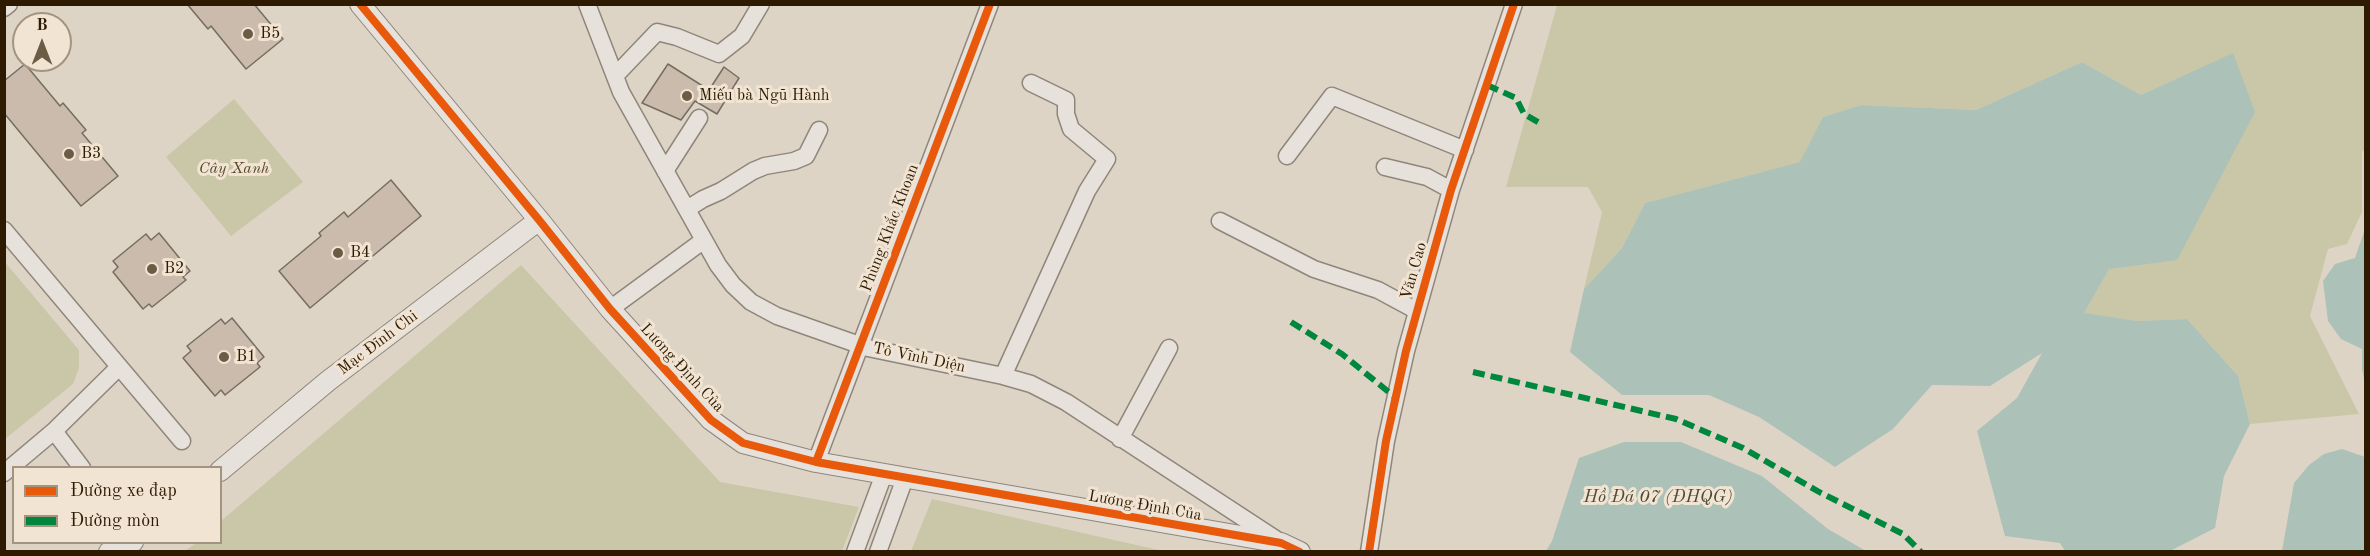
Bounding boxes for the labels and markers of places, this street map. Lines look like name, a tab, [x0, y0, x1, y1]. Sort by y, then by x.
place label: B5	[260, 24, 280, 44]
marker: B5	[241, 27, 255, 41]
place label: Miếu bà Ngũ Hành	[699, 86, 830, 106]
marker: Miếu bà Ngũ Hành	[680, 89, 694, 103]
place label: B3	[81, 144, 101, 164]
marker: B3	[62, 147, 76, 161]
place label: B4	[350, 243, 370, 263]
marker: B4	[331, 246, 345, 260]
place label: B2	[164, 259, 184, 279]
marker: B2	[145, 262, 159, 276]
place label: B1	[236, 347, 256, 367]
marker: B1	[217, 350, 231, 364]

